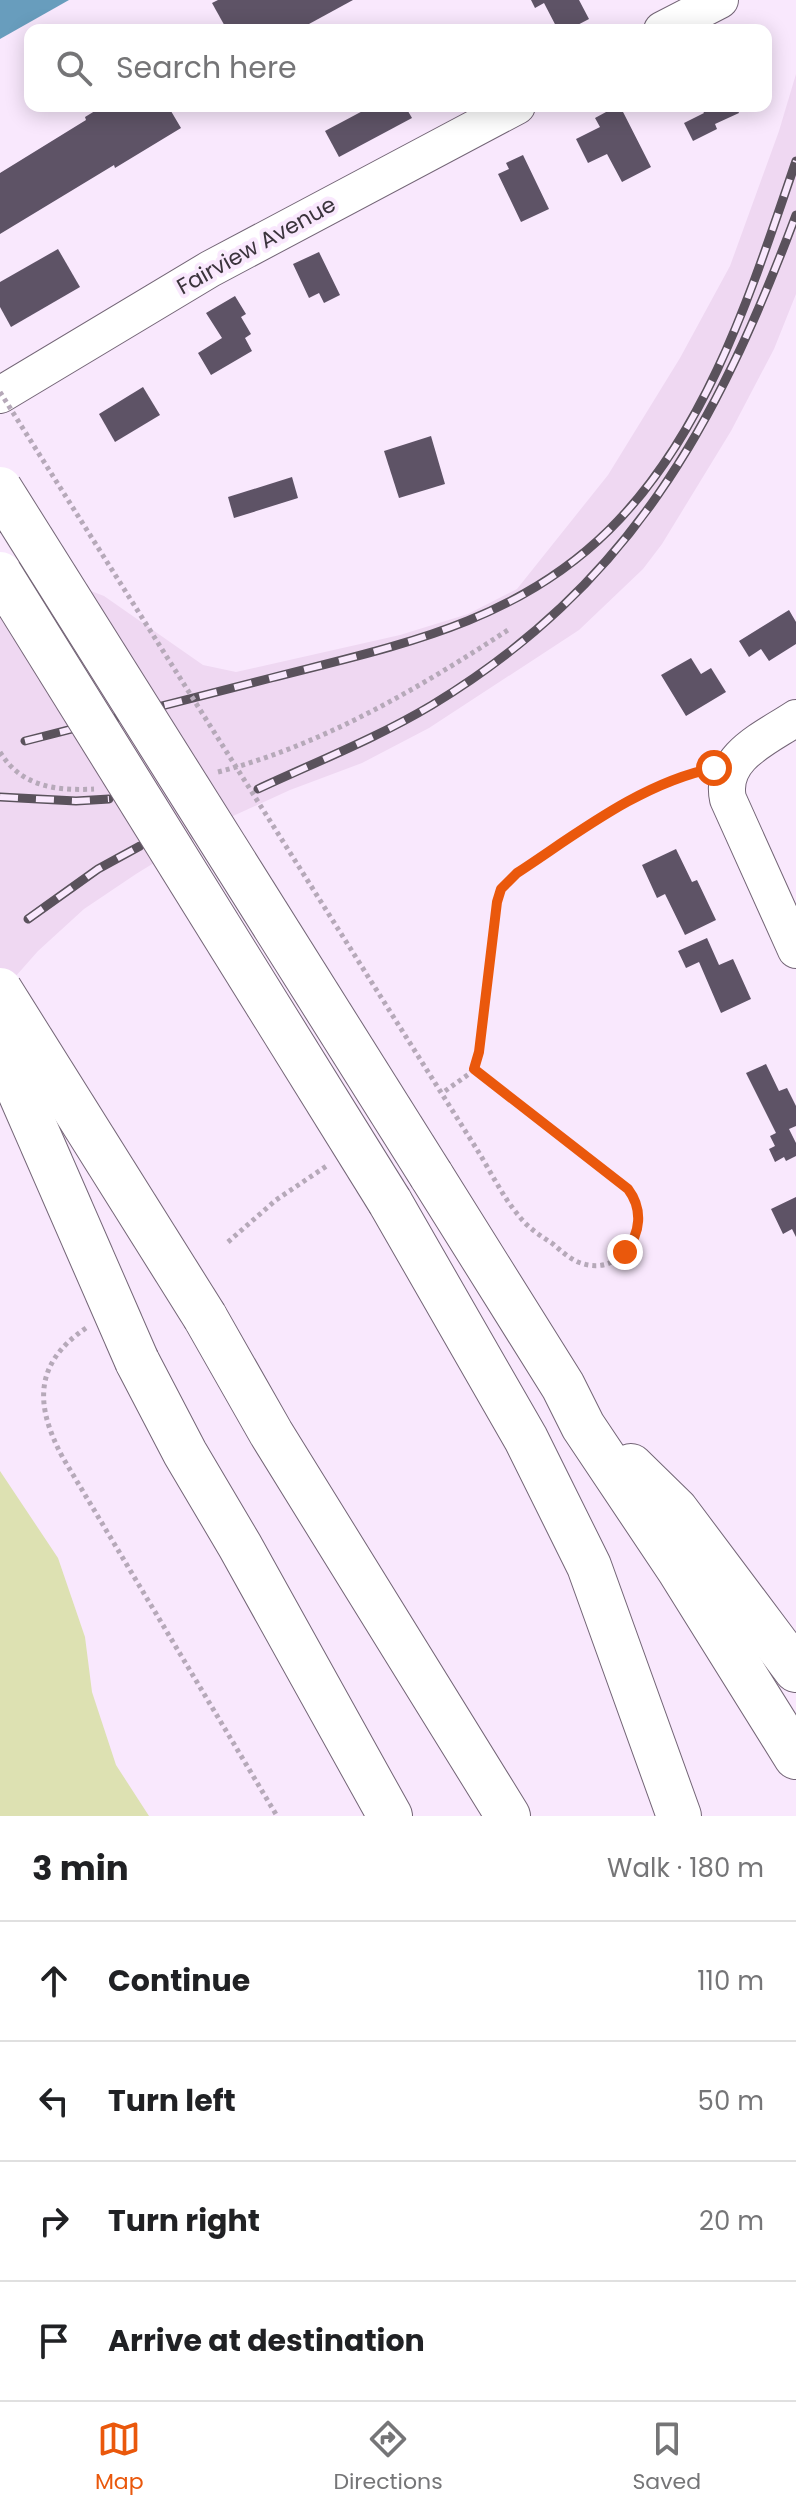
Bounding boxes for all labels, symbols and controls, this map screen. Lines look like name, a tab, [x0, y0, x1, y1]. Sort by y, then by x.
search box	[24, 24, 772, 112]
icon: search	[52, 46, 96, 90]
text: Search here	[116, 46, 297, 89]
street label: Fairview Avenue	[171, 189, 341, 302]
route start	[696, 750, 732, 786]
route end	[607, 1234, 643, 1270]
text: 3 min	[32, 1844, 129, 1892]
text: Walk · 180 m	[607, 1850, 764, 1886]
icon: ahead	[32, 1959, 76, 2003]
text: Continue	[108, 1959, 250, 2002]
text: 110 m	[697, 1963, 764, 1999]
icon: left	[32, 2079, 76, 2123]
text: Turn left	[108, 2079, 236, 2122]
text: 50 m	[698, 2083, 764, 2119]
icon: right	[32, 2199, 76, 2243]
text: Turn right	[108, 2199, 260, 2242]
text: 20 m	[699, 2203, 764, 2239]
icon: arrive	[32, 2319, 76, 2363]
text: Arrive at destination	[108, 2319, 425, 2362]
tab: Map	[95, 2417, 144, 2498]
tab: Directions	[333, 2417, 443, 2498]
tab: Saved	[632, 2417, 701, 2498]

